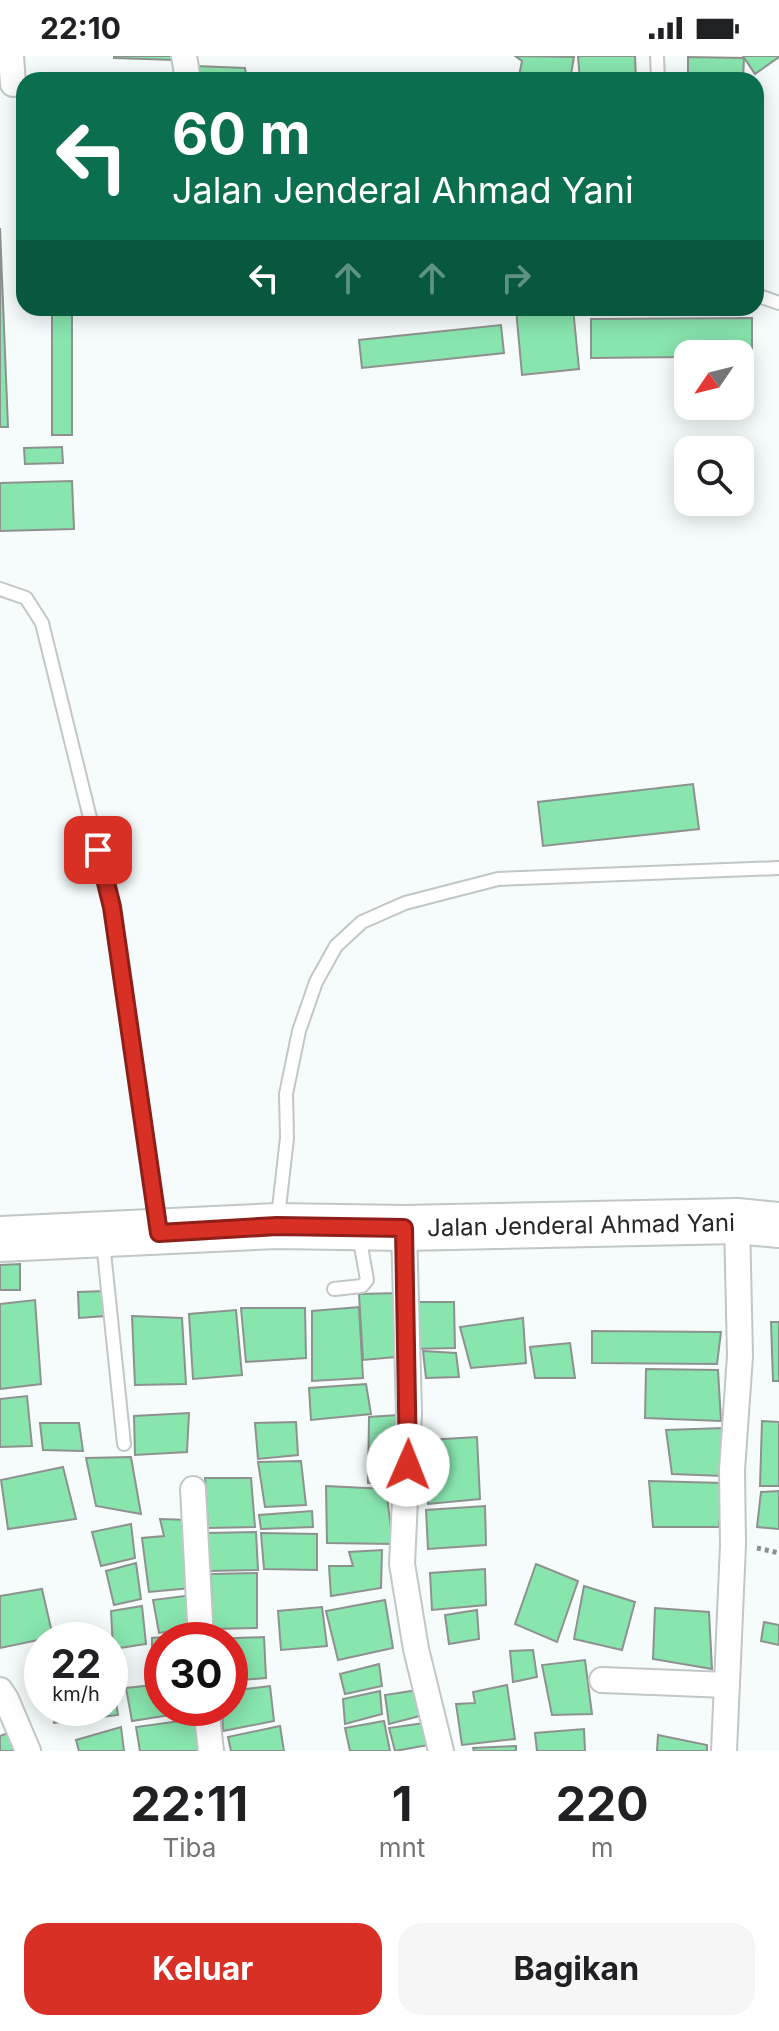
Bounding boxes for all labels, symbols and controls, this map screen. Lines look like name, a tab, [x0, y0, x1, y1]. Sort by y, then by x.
text: 22:10	[40, 10, 121, 46]
text: 60 m	[172, 100, 311, 168]
icon: left	[40, 104, 144, 208]
text: Jalan Jenderal Ahmad Yani	[172, 168, 634, 212]
icon: left	[242, 256, 286, 300]
icon: ahead	[326, 256, 370, 300]
icon: ahead	[410, 256, 454, 300]
icon: right	[494, 256, 538, 300]
north arrow	[674, 340, 754, 420]
map controls	[674, 340, 754, 516]
button: search	[674, 436, 754, 516]
pin	[64, 816, 132, 884]
icon: arrive	[76, 828, 120, 872]
street label: Jalan Jenderal Ahmad Yani	[427, 1208, 735, 1242]
position arrow	[366, 1423, 450, 1507]
speed limit sign: 30	[144, 1622, 248, 1726]
text: 22	[51, 1639, 101, 1688]
text: km/h	[52, 1682, 100, 1706]
text: 22:11	[130, 1774, 248, 1833]
text: 1	[392, 1774, 412, 1833]
text: 220	[556, 1774, 649, 1833]
text: Tiba	[162, 1832, 216, 1863]
text: mnt	[379, 1832, 425, 1863]
text: m	[591, 1832, 614, 1863]
button: Keluar	[24, 1923, 382, 2015]
button: Bagikan	[398, 1923, 755, 2015]

